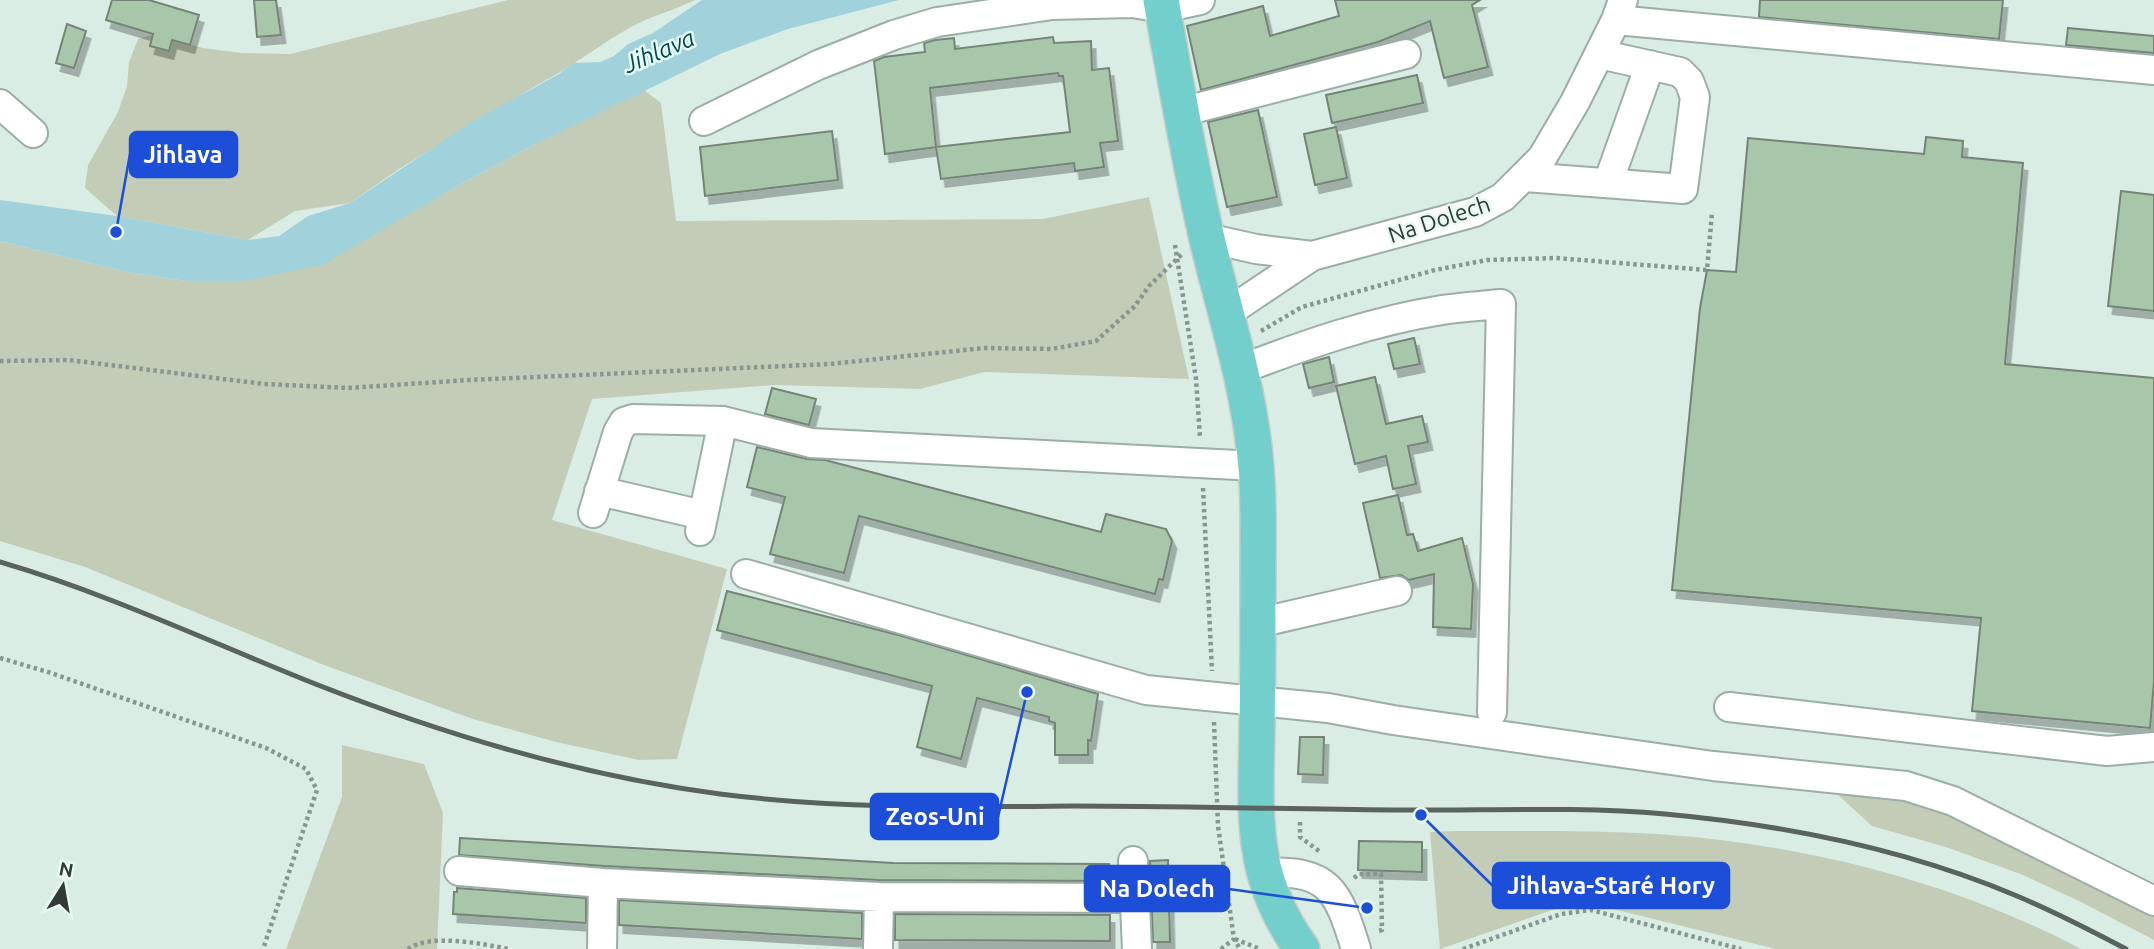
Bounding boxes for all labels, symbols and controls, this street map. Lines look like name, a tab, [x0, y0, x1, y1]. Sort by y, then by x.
water label: Jihlava	[619, 24, 699, 78]
callout: Jihlava	[130, 132, 237, 177]
text: Jihlava	[143, 141, 223, 168]
street label: Na Dolech	[1385, 191, 1493, 247]
callout: Zeos-Uni	[871, 794, 998, 839]
text: Zeos-Uni	[885, 803, 985, 830]
north arrow	[28, 851, 98, 921]
text: N	[57, 857, 75, 881]
callout: Jihlava-Staré Hory	[1493, 863, 1729, 908]
callout: Na Dolech	[1085, 866, 1229, 911]
text: Jihlava-Staré Hory	[1507, 872, 1715, 899]
text: Na Dolech	[1099, 875, 1215, 902]

